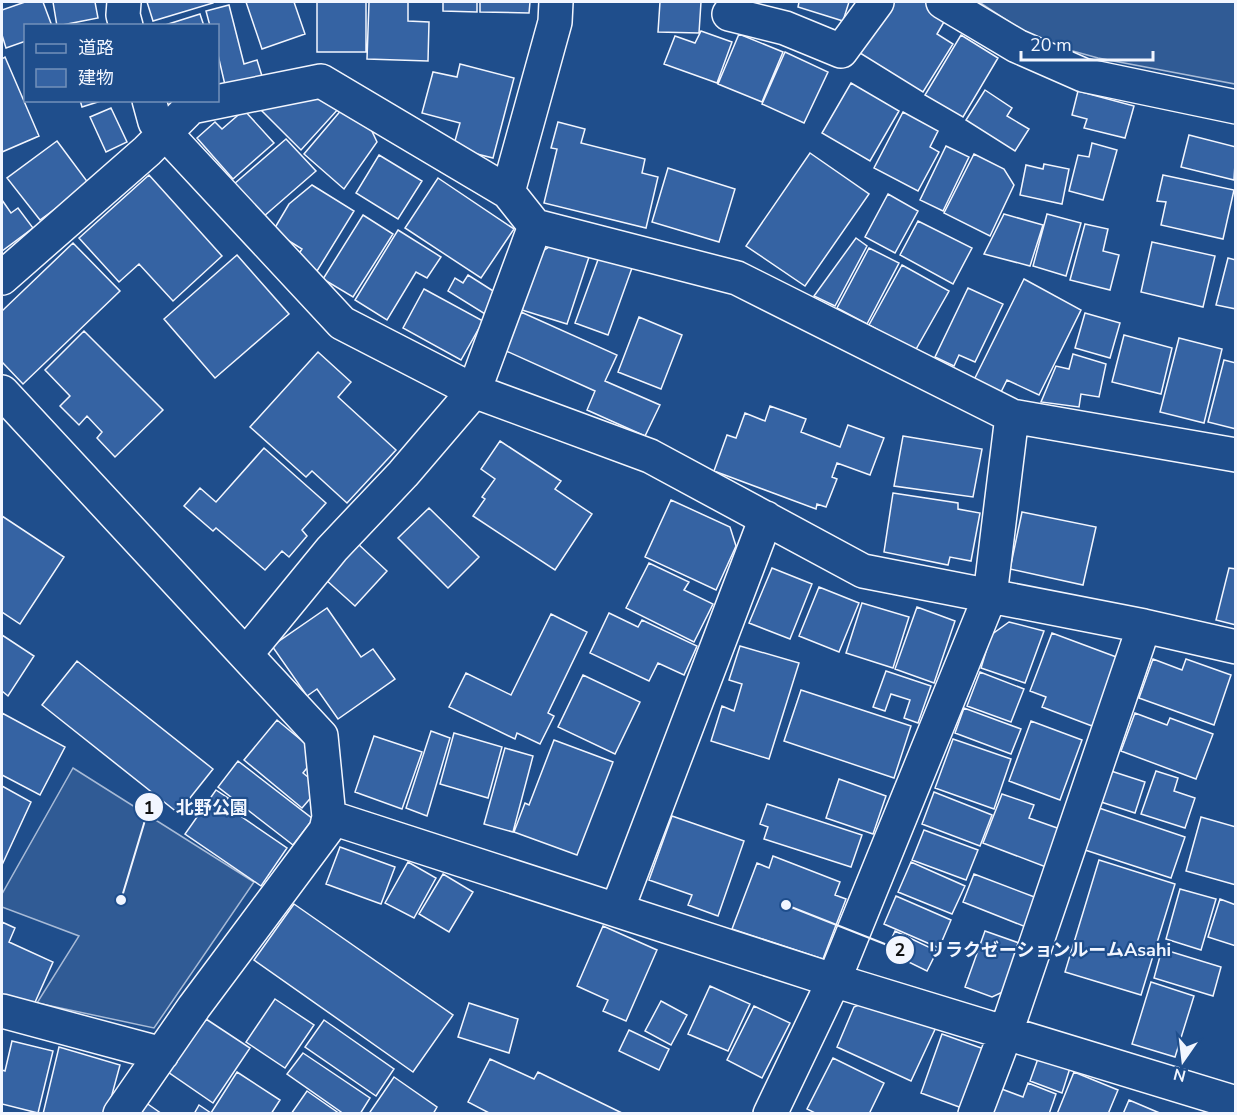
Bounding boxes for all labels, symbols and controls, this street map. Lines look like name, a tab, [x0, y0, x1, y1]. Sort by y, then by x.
legend	[24, 24, 219, 102]
scale bar	[1021, 24, 1153, 62]
text: 20 m	[1030, 33, 1072, 57]
text: 道路	[78, 36, 114, 60]
text: 建物	[78, 66, 114, 90]
callout: 北野公園	[134, 789, 260, 825]
text: 1	[144, 796, 154, 820]
text: 北野公園	[176, 796, 248, 820]
callout: リラクゼーションルームAsahi	[885, 932, 1184, 968]
text: 2	[895, 938, 905, 962]
text: リラクゼーションルームAsahi	[927, 938, 1171, 962]
north arrow	[1153, 1031, 1213, 1091]
text: N	[1171, 1062, 1188, 1087]

